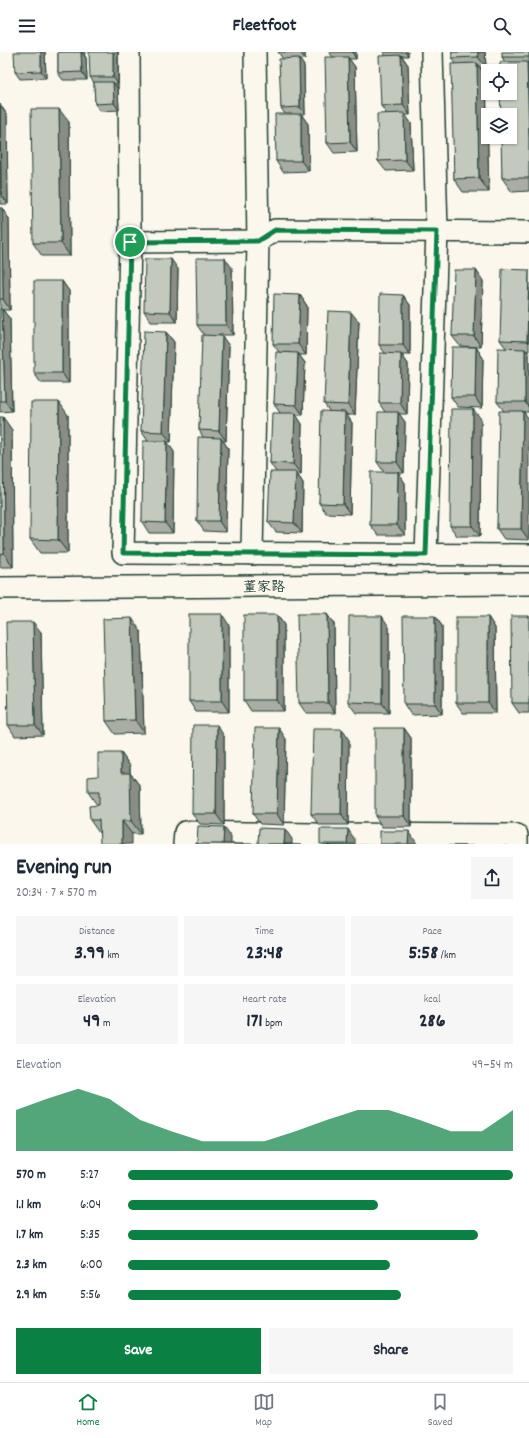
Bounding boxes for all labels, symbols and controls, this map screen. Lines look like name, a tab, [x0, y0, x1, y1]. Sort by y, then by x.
text: Fleetfoot	[233, 14, 296, 39]
icon: menu	[16, 15, 38, 37]
icon: search	[491, 15, 513, 37]
map controls	[481, 64, 517, 144]
button: locate	[481, 64, 517, 100]
button: layers	[481, 108, 517, 144]
pin	[113, 225, 147, 259]
icon: arrive	[119, 231, 141, 253]
street label: 董家路	[243, 578, 285, 598]
text: Evening run	[16, 853, 112, 884]
button: share	[471, 857, 513, 899]
text: 20:34 · 7 × 570 m	[16, 884, 97, 903]
text: Distance	[79, 924, 115, 940]
text: Time	[255, 924, 274, 940]
text: Pace	[422, 924, 442, 940]
text: 3.99	[74, 940, 105, 968]
text: 23:48	[246, 940, 283, 968]
text: 5:58	[408, 940, 438, 968]
text: km	[105, 948, 119, 964]
text: /km	[438, 948, 456, 964]
text: Elevation	[78, 992, 116, 1008]
text: Heart rate	[242, 992, 287, 1008]
text: kcal	[424, 992, 441, 1008]
text: 49	[83, 1008, 101, 1036]
text: 171	[246, 1008, 263, 1036]
text: 286	[419, 1008, 445, 1036]
text: m	[101, 1016, 111, 1032]
text: bpm	[263, 1016, 283, 1032]
text: Elevation	[16, 1056, 61, 1075]
text: 49–54 m	[472, 1056, 513, 1075]
text: 570 m	[16, 1166, 46, 1185]
text: 5:27	[80, 1166, 99, 1185]
text: 1.1 km	[16, 1196, 41, 1215]
text: 6:04	[80, 1196, 101, 1215]
text: 1.7 km	[16, 1226, 43, 1245]
text: 5:35	[80, 1226, 100, 1245]
text: 2.3 km	[16, 1256, 47, 1275]
text: 6:00	[80, 1256, 103, 1275]
text: 2.9 km	[16, 1286, 47, 1305]
text: 5:56	[80, 1286, 101, 1305]
button: Save	[16, 1328, 261, 1374]
button: Share	[269, 1328, 513, 1374]
tab: Home	[77, 1391, 100, 1431]
tab: Map	[253, 1391, 275, 1431]
tab: Saved	[428, 1391, 452, 1431]

